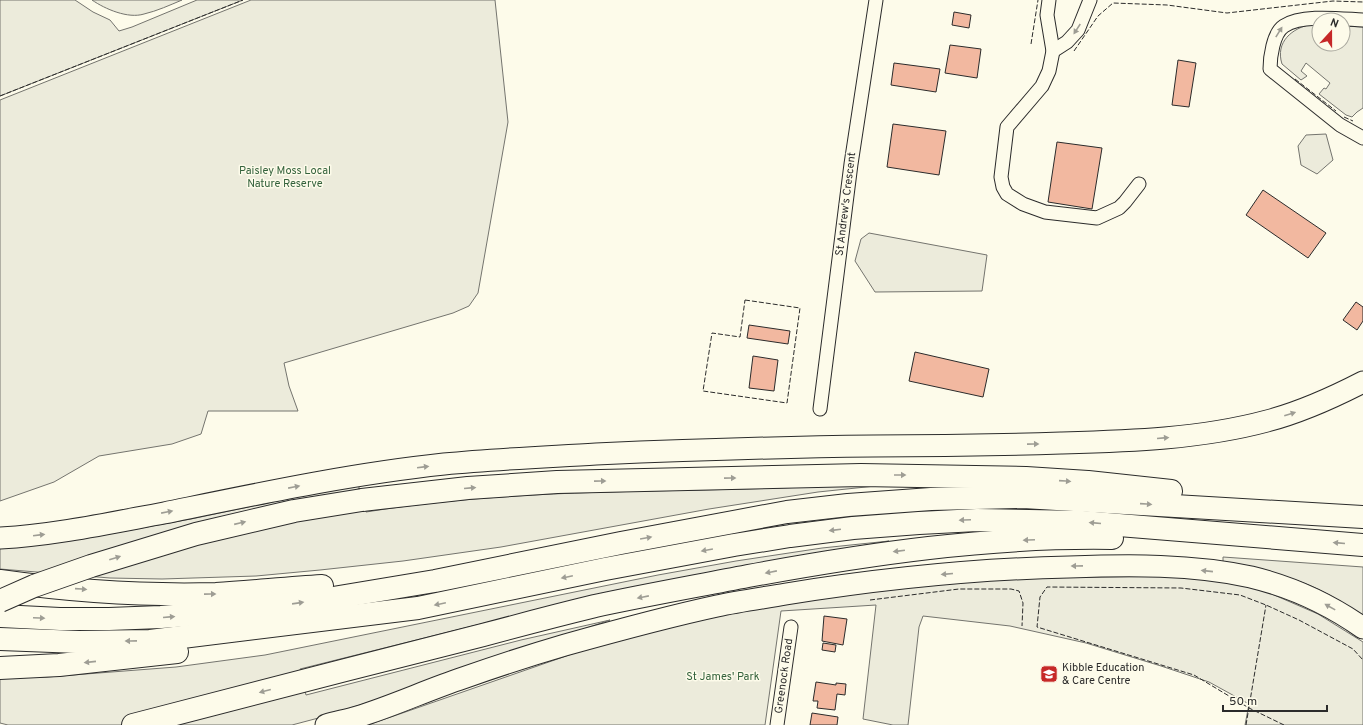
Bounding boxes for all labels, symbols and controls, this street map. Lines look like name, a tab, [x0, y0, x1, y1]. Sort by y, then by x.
north arrow	[1311, 12, 1351, 52]
text: N	[1328, 16, 1340, 32]
one-way arrow	[1073, 24, 1080, 35]
one-way arrow	[1276, 26, 1283, 38]
street label: St Andrew's Crescent	[833, 151, 859, 257]
park label: Paisley Moss Local Nature Reserve	[239, 164, 331, 191]
one-way arrow	[1285, 411, 1297, 417]
one-way arrow	[1157, 434, 1169, 441]
one-way arrow	[1027, 441, 1040, 447]
one-way arrow	[417, 464, 429, 470]
one-way arrow	[894, 472, 907, 478]
one-way arrow	[724, 475, 737, 481]
one-way arrow	[1059, 477, 1071, 484]
one-way arrow	[594, 478, 607, 484]
one-way arrow	[288, 484, 300, 490]
one-way arrow	[464, 484, 476, 491]
one-way arrow	[1140, 500, 1152, 507]
one-way arrow	[161, 509, 173, 515]
one-way arrow	[959, 517, 971, 524]
one-way arrow	[234, 520, 247, 526]
one-way arrow	[1089, 520, 1101, 527]
one-way arrow	[829, 527, 841, 533]
one-way arrow	[33, 532, 45, 538]
one-way arrow	[640, 535, 652, 541]
one-way arrow	[1022, 537, 1035, 543]
one-way arrow	[1333, 540, 1345, 547]
one-way arrow	[701, 547, 713, 553]
one-way arrow	[893, 548, 905, 554]
one-way arrow	[110, 555, 122, 561]
one-way arrow	[1071, 563, 1083, 570]
one-way arrow	[1201, 567, 1213, 574]
one-way arrow	[765, 569, 777, 575]
one-way arrow	[941, 570, 953, 577]
one-way arrow	[561, 574, 573, 580]
one-way arrow	[75, 586, 87, 593]
one-way arrow	[204, 590, 216, 597]
one-way arrow	[637, 594, 650, 600]
one-way arrow	[292, 600, 304, 606]
one-way arrow	[434, 601, 446, 607]
one-way arrow	[1324, 604, 1336, 611]
one-way arrow	[163, 613, 175, 620]
one-way arrow	[33, 615, 46, 621]
one-way arrow	[124, 638, 137, 644]
street label: Greenock Road	[772, 638, 796, 714]
one-way arrow	[83, 659, 96, 665]
place label: Kibble Education & Care Centre	[1062, 661, 1144, 688]
school or university icon: Kibble Education & Care Centre	[1039, 664, 1059, 684]
park label: St James' Park	[686, 670, 760, 684]
scale bar	[1223, 687, 1327, 713]
one-way arrow	[259, 688, 271, 694]
text: 50 m	[1229, 694, 1257, 710]

